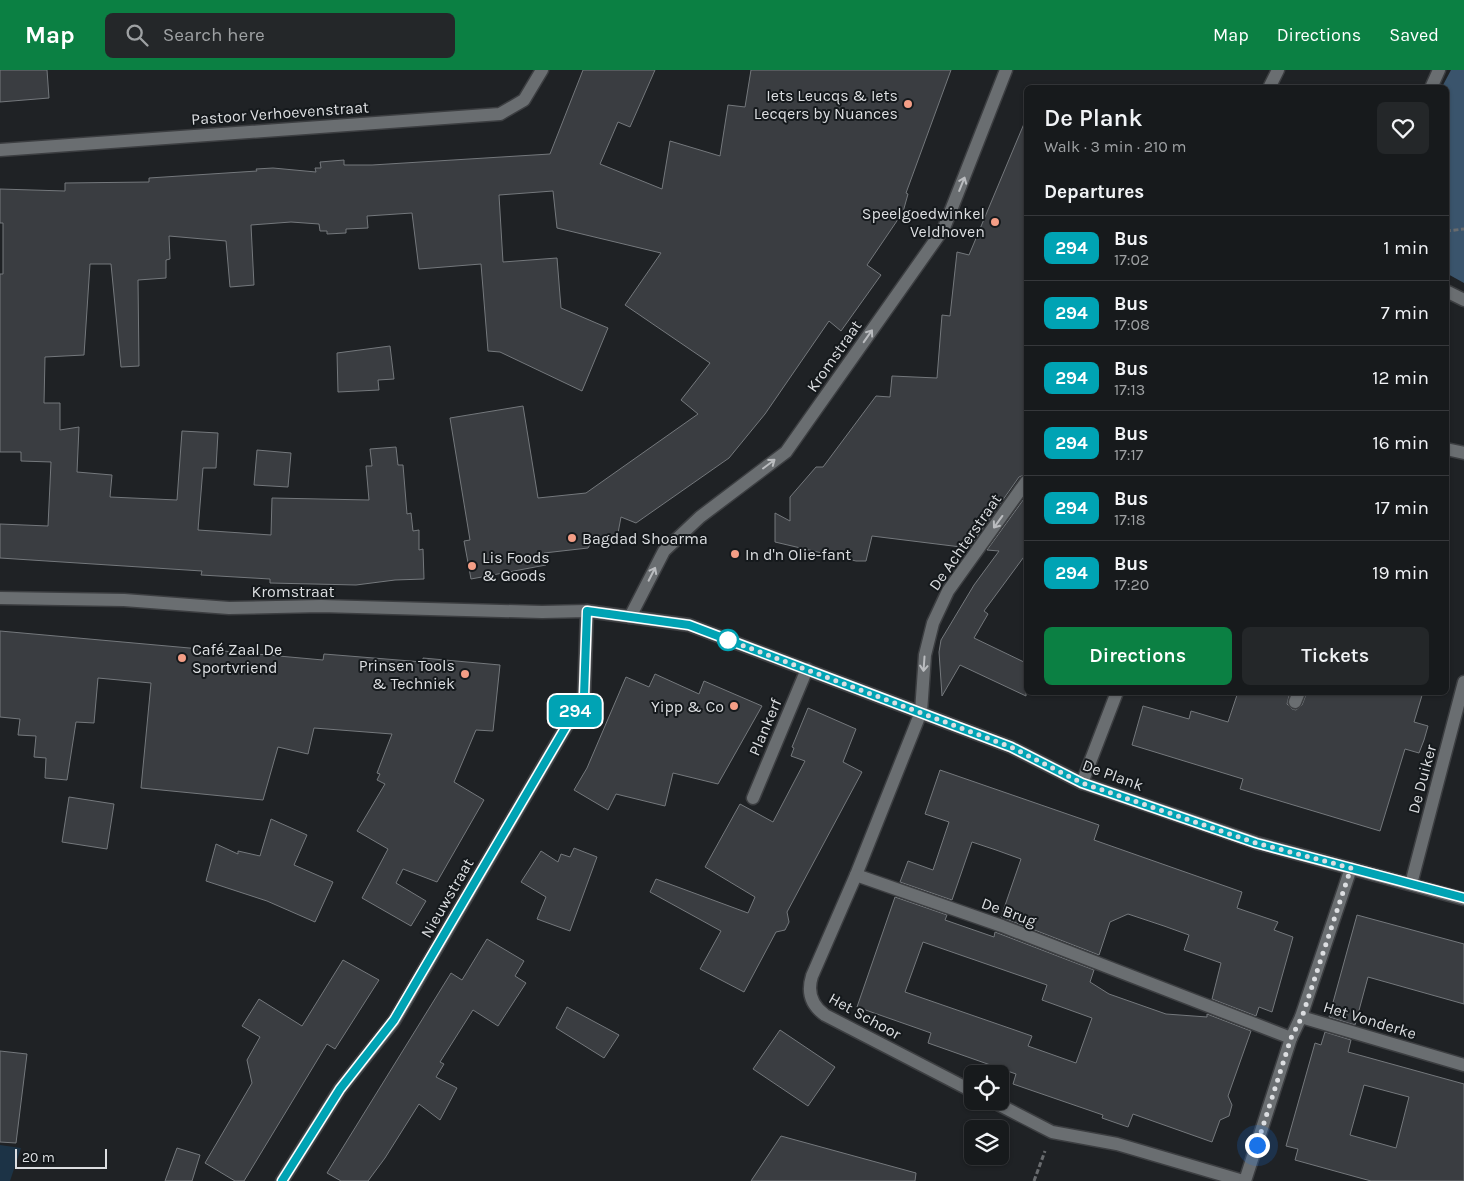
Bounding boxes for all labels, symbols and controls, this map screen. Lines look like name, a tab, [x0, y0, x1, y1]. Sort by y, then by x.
search box	[105, 13, 455, 58]
text: Map	[25, 21, 75, 49]
icon: search	[123, 21, 151, 49]
text: Search here	[163, 24, 265, 46]
text: Map	[1213, 24, 1249, 46]
text: Directions	[1277, 24, 1361, 46]
text: Saved	[1389, 24, 1439, 46]
place label: Iets Leucqs & Iets Lecqers by Nuances	[754, 86, 898, 123]
street label: Pastoor Verhoevenstraat	[191, 97, 369, 129]
marker: Iets Leucqs & Iets Lecqers by Nuances	[902, 98, 914, 110]
button: heart	[1377, 102, 1429, 154]
text: De Plank	[1044, 104, 1142, 132]
text: Walk · 3 min · 210 m	[1044, 137, 1186, 156]
one-way arrow	[958, 177, 967, 192]
text: Departures	[1044, 181, 1144, 203]
place label: Speelgoedwinkel Veldhoven	[862, 204, 985, 241]
marker: Speelgoedwinkel Veldhoven	[989, 216, 1001, 228]
text: Bus	[1114, 228, 1148, 250]
text: 294	[1055, 237, 1088, 259]
text: 1 min	[1383, 237, 1429, 259]
text: 17:02	[1114, 250, 1149, 269]
text: Bus	[1114, 293, 1148, 315]
text: 294	[1055, 302, 1088, 324]
text: 7 min	[1381, 302, 1429, 324]
text: 17:08	[1114, 315, 1150, 334]
street label: Kromstraat	[802, 317, 866, 395]
one-way arrow	[863, 329, 873, 343]
text: Bus	[1114, 358, 1148, 380]
text: 294	[1055, 367, 1088, 389]
text: 12 min	[1372, 367, 1429, 389]
text: 17:13	[1114, 380, 1145, 399]
text: Bus	[1114, 423, 1148, 445]
text: 294	[1055, 432, 1088, 454]
text: 16 min	[1372, 432, 1429, 454]
text: 17:17	[1114, 445, 1143, 464]
one-way arrow	[762, 459, 775, 470]
text: Bus	[1114, 488, 1148, 510]
street label: De Achterstraat	[925, 490, 1005, 594]
text: 294	[1055, 497, 1088, 519]
text: 17 min	[1374, 497, 1429, 519]
text: 17:18	[1114, 510, 1146, 529]
one-way arrow	[993, 515, 1003, 529]
place label: Bagdad Shoarma	[582, 529, 708, 548]
marker: Bagdad Shoarma	[566, 532, 578, 544]
place label: In d'n Olie-fant	[745, 545, 851, 564]
place label: Lis Foods & Goods	[482, 548, 550, 585]
marker: In d'n Olie-fant	[729, 548, 741, 560]
text: Bus	[1114, 553, 1148, 575]
marker: Lis Foods & Goods	[466, 560, 478, 572]
text: 294	[1055, 562, 1088, 584]
text: 19 min	[1372, 562, 1429, 584]
one-way arrow	[648, 567, 657, 582]
text: 17:20	[1114, 575, 1149, 594]
street label: Kromstraat	[251, 582, 335, 601]
button: Directions	[1044, 627, 1232, 685]
button: Tickets	[1242, 627, 1429, 685]
unlabelled marker	[717, 629, 739, 651]
place label: Café Zaal De Sportvriend	[192, 640, 282, 677]
marker: Café Zaal De Sportvriend	[176, 652, 188, 664]
place label: Prinsen Tools & Techniek	[359, 656, 455, 693]
one-way arrow	[919, 656, 929, 672]
marker: Prinsen Tools & Techniek	[459, 668, 471, 680]
line badge: 294	[546, 695, 604, 727]
street label: Plankerf	[744, 695, 786, 758]
place label: Yipp & Co	[651, 697, 724, 716]
text: 294	[559, 700, 591, 722]
marker: Yipp & Co	[728, 700, 740, 712]
street label: De Duiker	[1404, 742, 1440, 816]
street label: De Plank	[1080, 755, 1146, 795]
street label: Nieuwstraat	[417, 855, 477, 941]
street label: De Brug	[979, 893, 1039, 931]
street label: Het Schoor	[826, 988, 905, 1044]
street label: Het Vonderke	[1321, 997, 1419, 1043]
map controls	[964, 1065, 1009, 1165]
button: locate	[964, 1065, 1009, 1110]
button: layers	[964, 1120, 1009, 1165]
your location	[1245, 1133, 1270, 1158]
scale bar	[15, 1146, 108, 1169]
text: 20 m	[22, 1149, 55, 1166]

